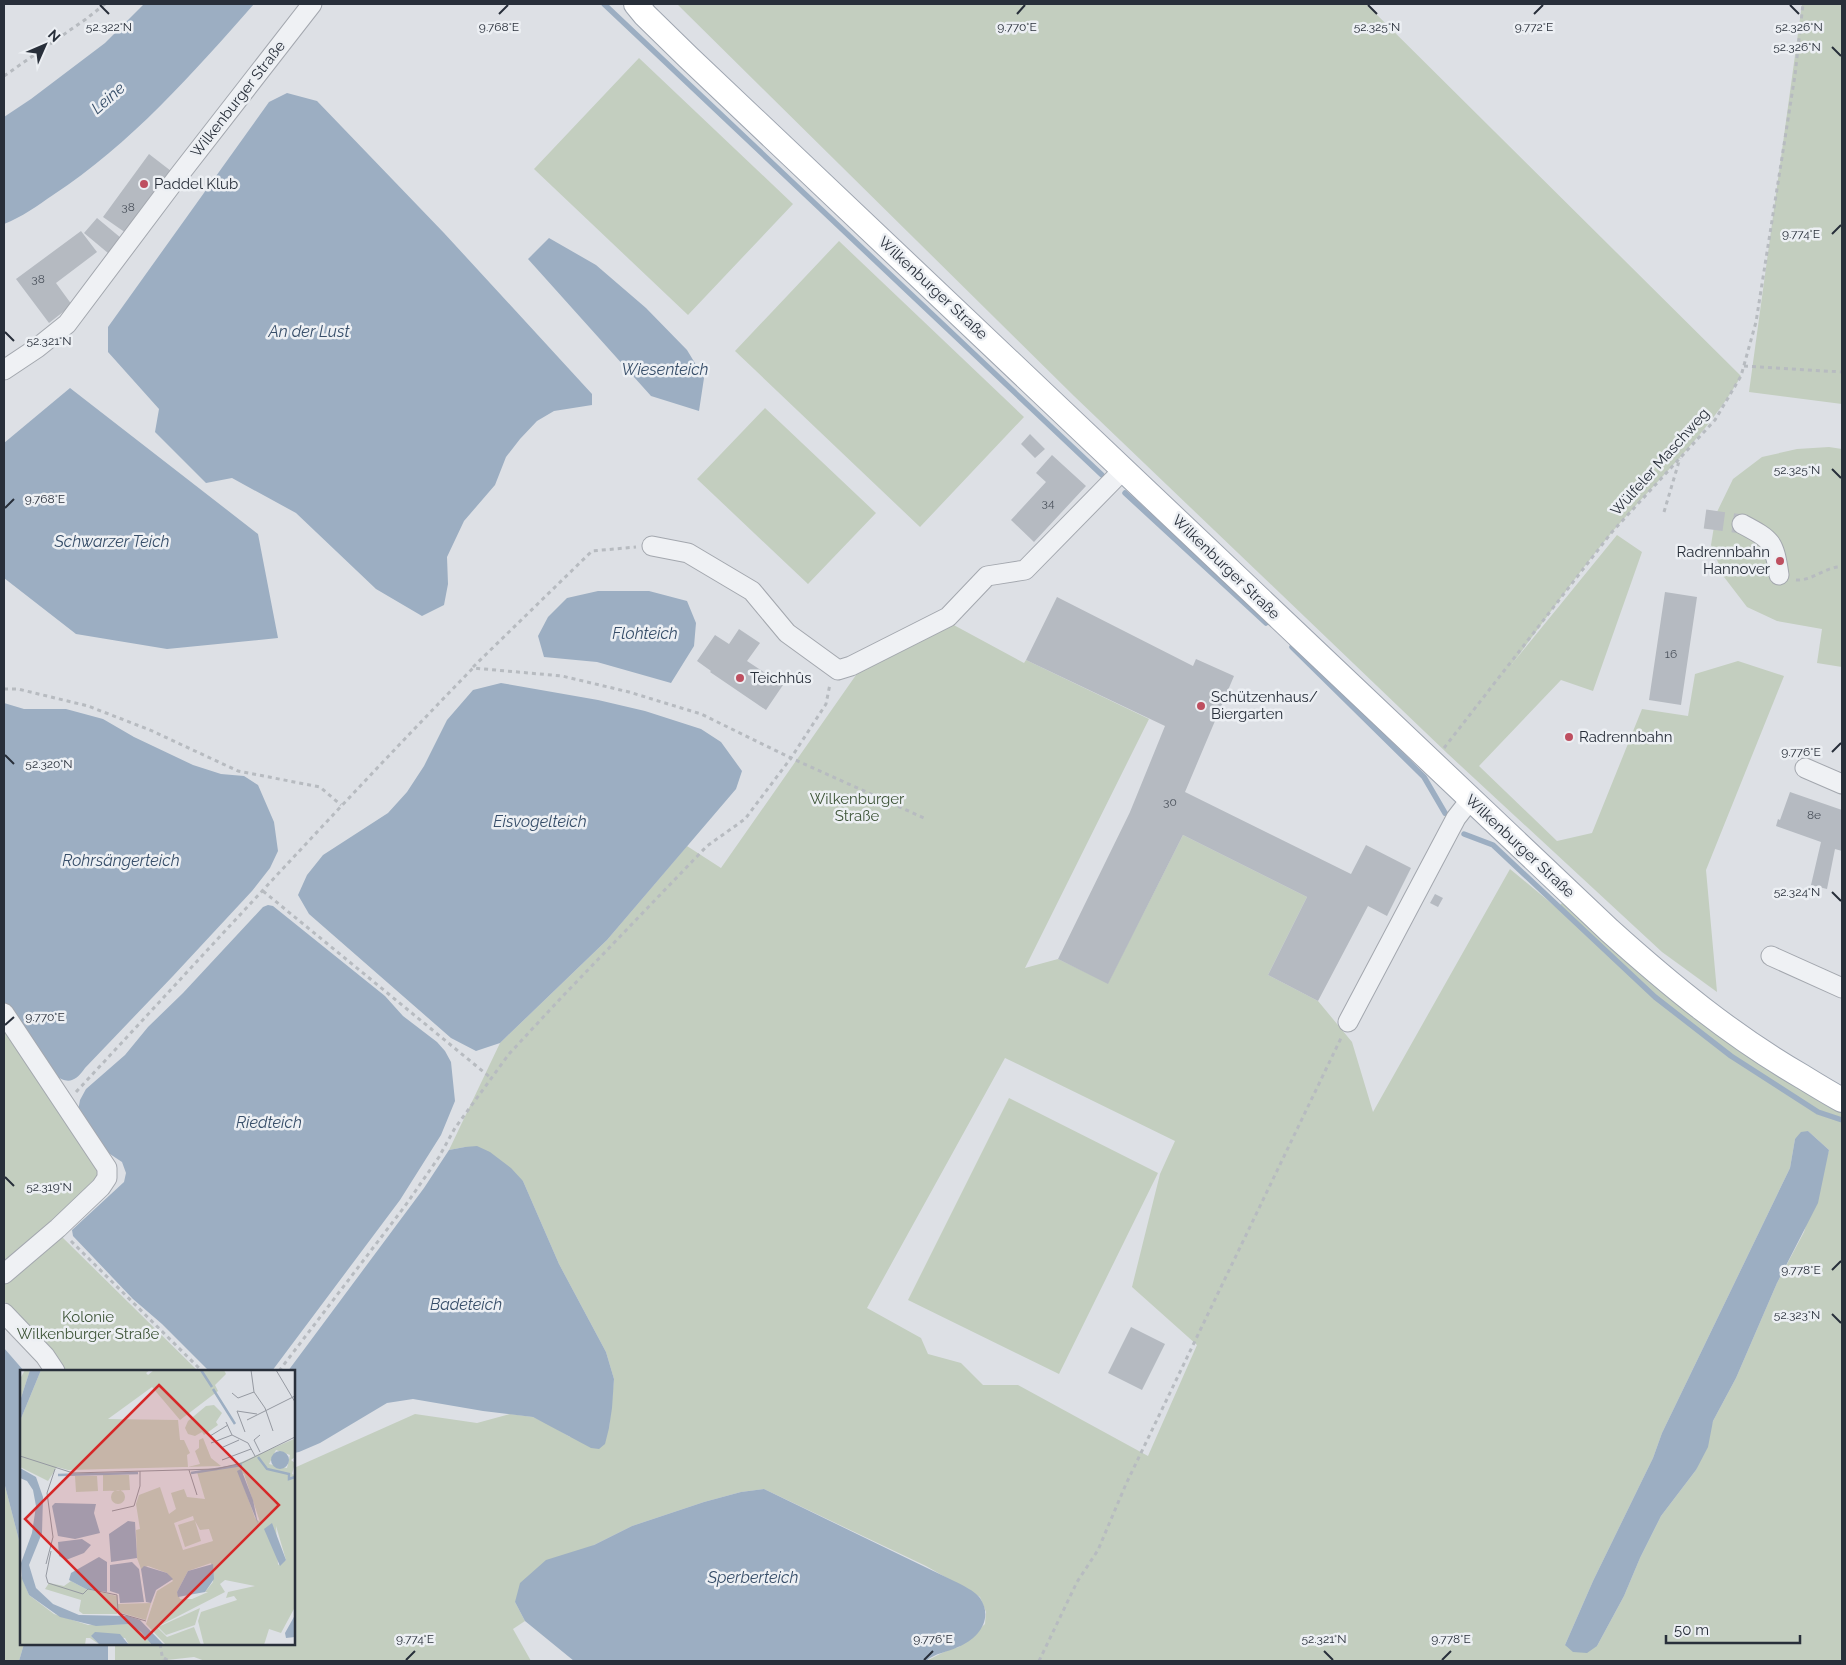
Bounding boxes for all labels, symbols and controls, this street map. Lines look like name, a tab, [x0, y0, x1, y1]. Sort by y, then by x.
north arrow	[20, 20, 70, 70]
text: 52.322°N	[86, 20, 132, 34]
text: 9.768°E	[479, 20, 519, 34]
text: 9.770°E	[997, 20, 1037, 34]
text: 52.325°N	[1354, 20, 1400, 34]
text: 9.772°E	[1515, 20, 1553, 34]
text: 52.326°N	[1775, 20, 1823, 34]
text: N	[45, 26, 64, 45]
street label: Wilkenburger Straße	[187, 37, 289, 161]
text: 52.326°N	[1773, 40, 1821, 54]
water label: Leine	[87, 78, 129, 118]
place label: Paddel Klub	[154, 175, 238, 193]
marker: Paddel Klub	[138, 178, 150, 190]
house number: 38	[121, 200, 135, 214]
text: 9.774°E	[1782, 227, 1820, 241]
street label: Wilkenburger Straße	[875, 233, 991, 343]
house number: 38	[31, 272, 45, 286]
water label: An der Lust	[267, 322, 350, 341]
text: 52.321°N	[26, 334, 72, 348]
water label: Wiesenteich	[621, 360, 709, 379]
street label: Wülfeler Maschweg	[1607, 405, 1713, 519]
text: 52.325°N	[1774, 463, 1820, 477]
text: 9.768°E	[25, 492, 65, 506]
house number: 34	[1042, 496, 1055, 510]
street label: Wilkenburger Straße	[1168, 511, 1284, 623]
water label: Schwarzer Teich	[53, 532, 170, 551]
place label: Radrennbahn Hannover	[1677, 543, 1771, 578]
marker: Radrennbahn Hannover	[1774, 555, 1786, 567]
water label: Flohteich	[612, 624, 678, 643]
house number: 16	[1665, 647, 1677, 661]
place label: Teichhûs	[750, 669, 811, 687]
marker: Teichhûs	[734, 672, 746, 684]
place label: Schützenhaus/ Biergarten	[1211, 688, 1318, 723]
marker: Schützenhaus/ Biergarten	[1195, 700, 1207, 712]
place label: Radrennbahn	[1579, 728, 1672, 746]
marker: Radrennbahn	[1563, 731, 1575, 743]
text: 9.776°E	[1781, 745, 1821, 759]
text: 52.320°N	[25, 757, 73, 771]
park label: Wilkenburger Straße	[810, 790, 905, 825]
street label: Wilkenburger Straße	[1462, 791, 1578, 901]
house number: 30	[1163, 795, 1177, 809]
house number: 8e	[1807, 808, 1821, 822]
water label: Eisvogelteich	[493, 812, 587, 831]
water label: Rohrsängerteich	[62, 851, 180, 870]
text: 52.324°N	[1774, 885, 1820, 899]
text: 9.770°E	[25, 1010, 65, 1024]
water label: Riedteich	[236, 1113, 302, 1132]
text: 52.319°N	[26, 1180, 72, 1194]
text: 9.778°E	[1781, 1263, 1821, 1277]
water label: Badeteich	[430, 1295, 502, 1314]
park label: Kolonie Wilkenburger Straße	[17, 1308, 160, 1343]
text: 52.323°N	[1774, 1308, 1820, 1322]
inset map	[20, 1370, 295, 1645]
water label: Sperberteich	[707, 1568, 798, 1587]
scale bar	[1666, 1612, 1800, 1644]
text: 50 m	[1674, 1621, 1709, 1639]
text: 9.774°E	[396, 1632, 434, 1646]
text: 9.776°E	[913, 1632, 953, 1646]
text: 52.321°N	[1301, 1632, 1347, 1646]
text: 9.778°E	[1431, 1632, 1471, 1646]

